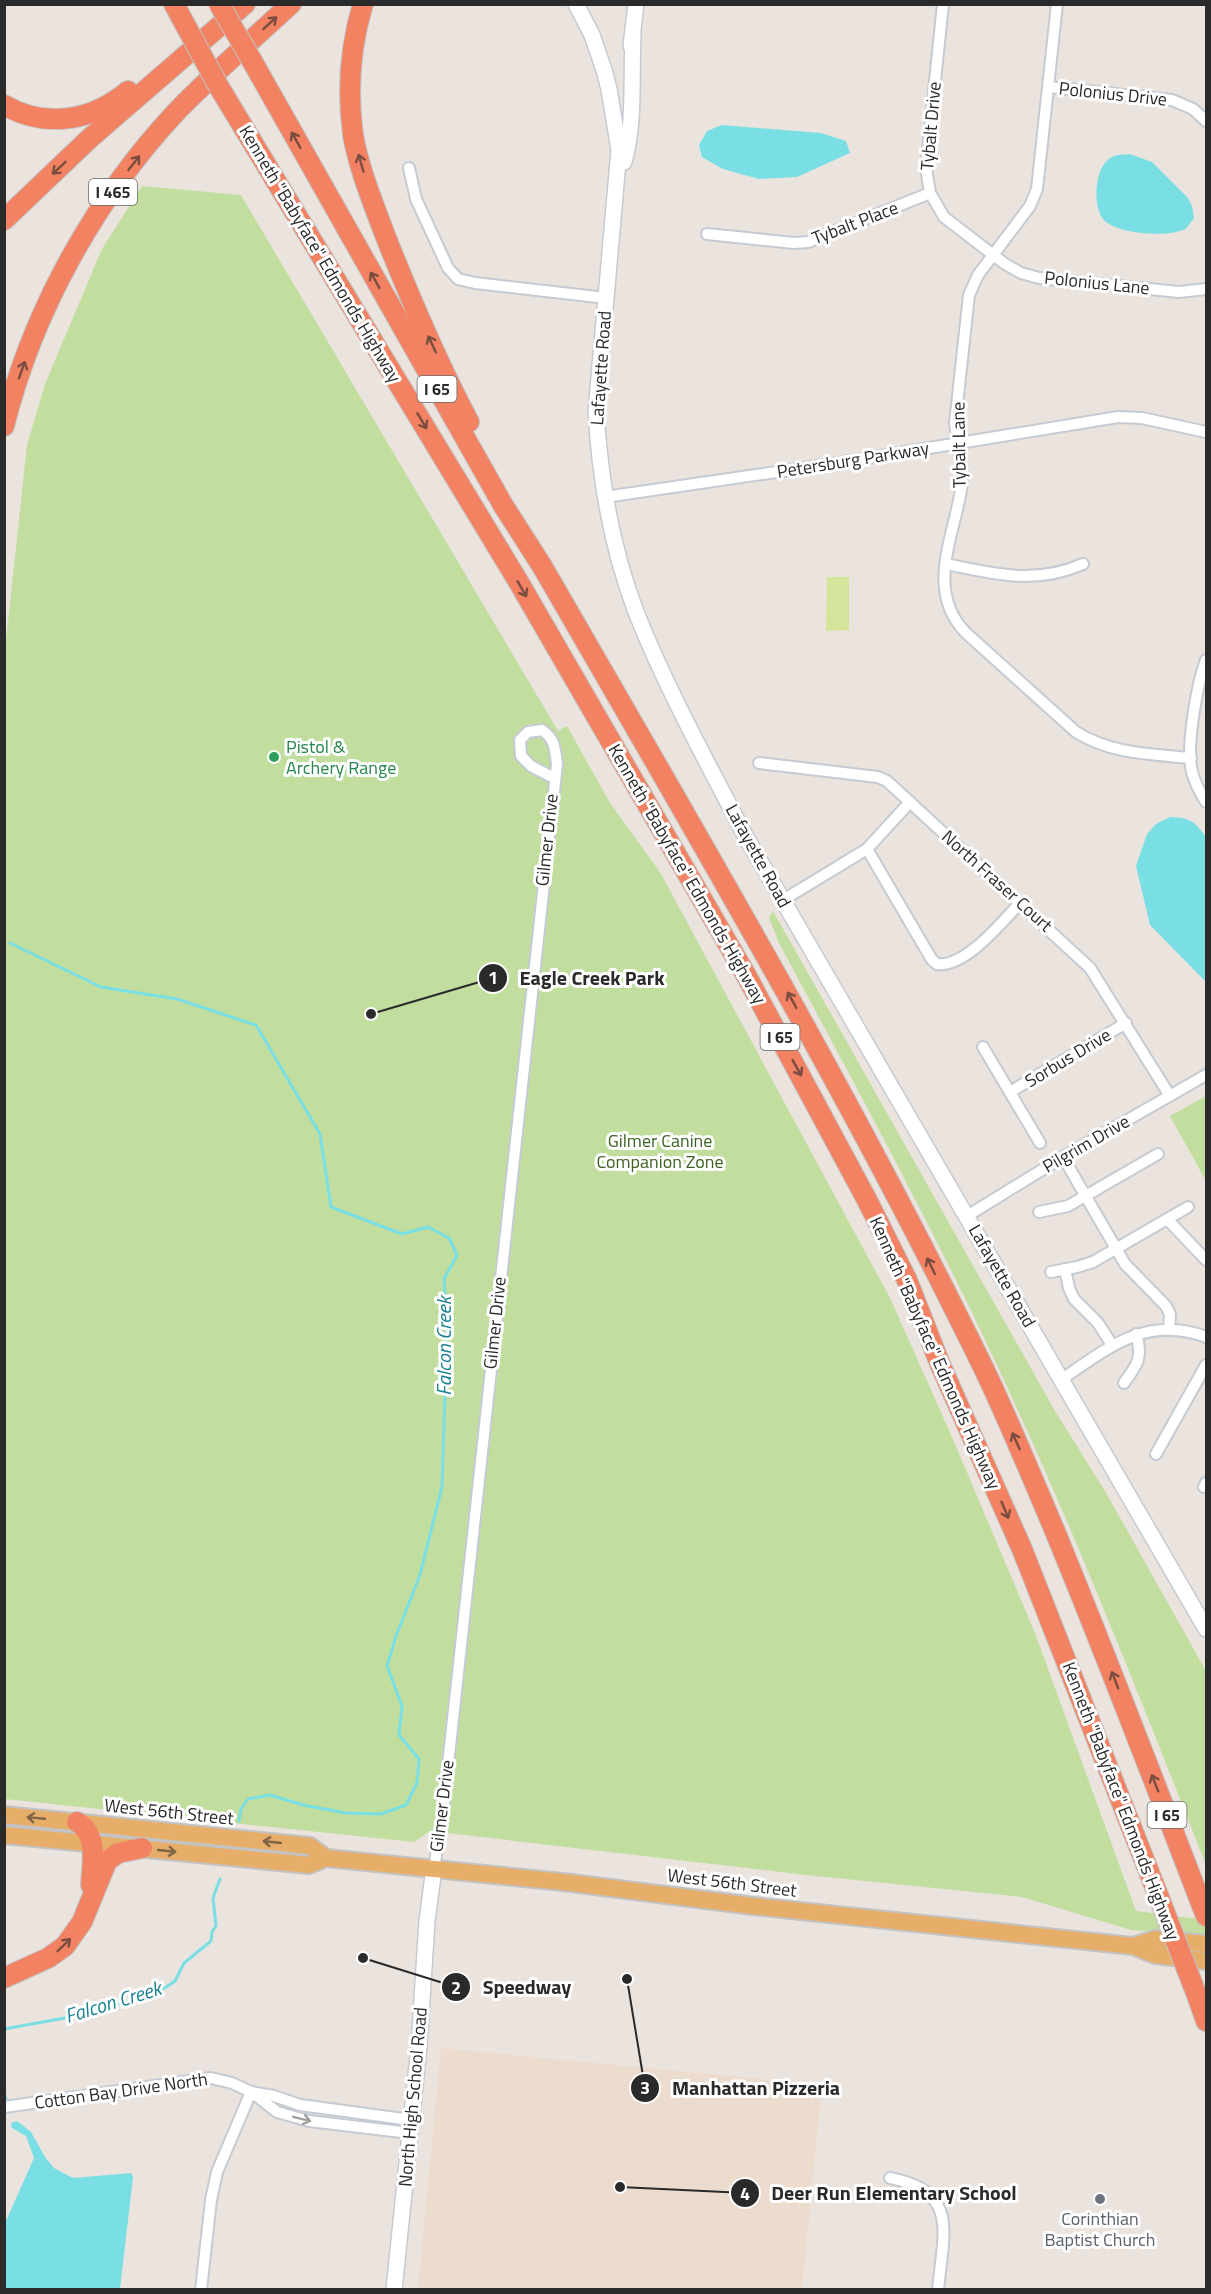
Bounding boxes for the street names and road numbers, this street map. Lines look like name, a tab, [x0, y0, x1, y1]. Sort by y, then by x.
street label: Polonius Drive	[1058, 74, 1168, 113]
street label: Tybalt Drive	[913, 80, 948, 172]
street label: Kenneth "Babyface" Edmonds Highway	[233, 120, 408, 388]
road number: I 465	[89, 179, 137, 205]
street label: Tybalt Place	[808, 194, 902, 251]
street label: Polonius Lane	[1043, 264, 1151, 301]
street label: Lafayette Road	[583, 310, 618, 426]
road number: I 65	[418, 376, 456, 402]
street label: Tybalt Lane	[944, 402, 973, 488]
street label: Petersburg Parkway	[775, 434, 931, 485]
street label: Kenneth "Babyface" Edmonds Highway	[602, 739, 773, 1009]
street label: Gilmer Drive	[528, 792, 565, 888]
street label: Lafayette Road	[719, 799, 798, 912]
street label: North Fraser Court	[936, 823, 1059, 938]
street label: Sorbus Drive	[1020, 1021, 1116, 1094]
road number: I 65	[760, 1024, 800, 1050]
street label: Pilgrim Drive	[1037, 1108, 1134, 1179]
street label: Kenneth "Babyface" Edmonds Highway	[863, 1212, 1008, 1494]
street label: Lafayette Road	[962, 1219, 1043, 1332]
street label: Gilmer Drive	[476, 1275, 513, 1371]
street label: Kenneth "Babyface" Edmonds Highway	[1056, 1658, 1187, 1944]
street label: Gilmer Drive	[422, 1758, 461, 1854]
street label: West 56th Street	[103, 1791, 236, 1832]
road number: I 65	[1148, 1802, 1186, 1828]
street label: West 56th Street	[666, 1861, 799, 1904]
street label: North High School Road	[391, 2006, 434, 2188]
street label: Cotton Bay Drive North	[33, 2065, 209, 2116]

